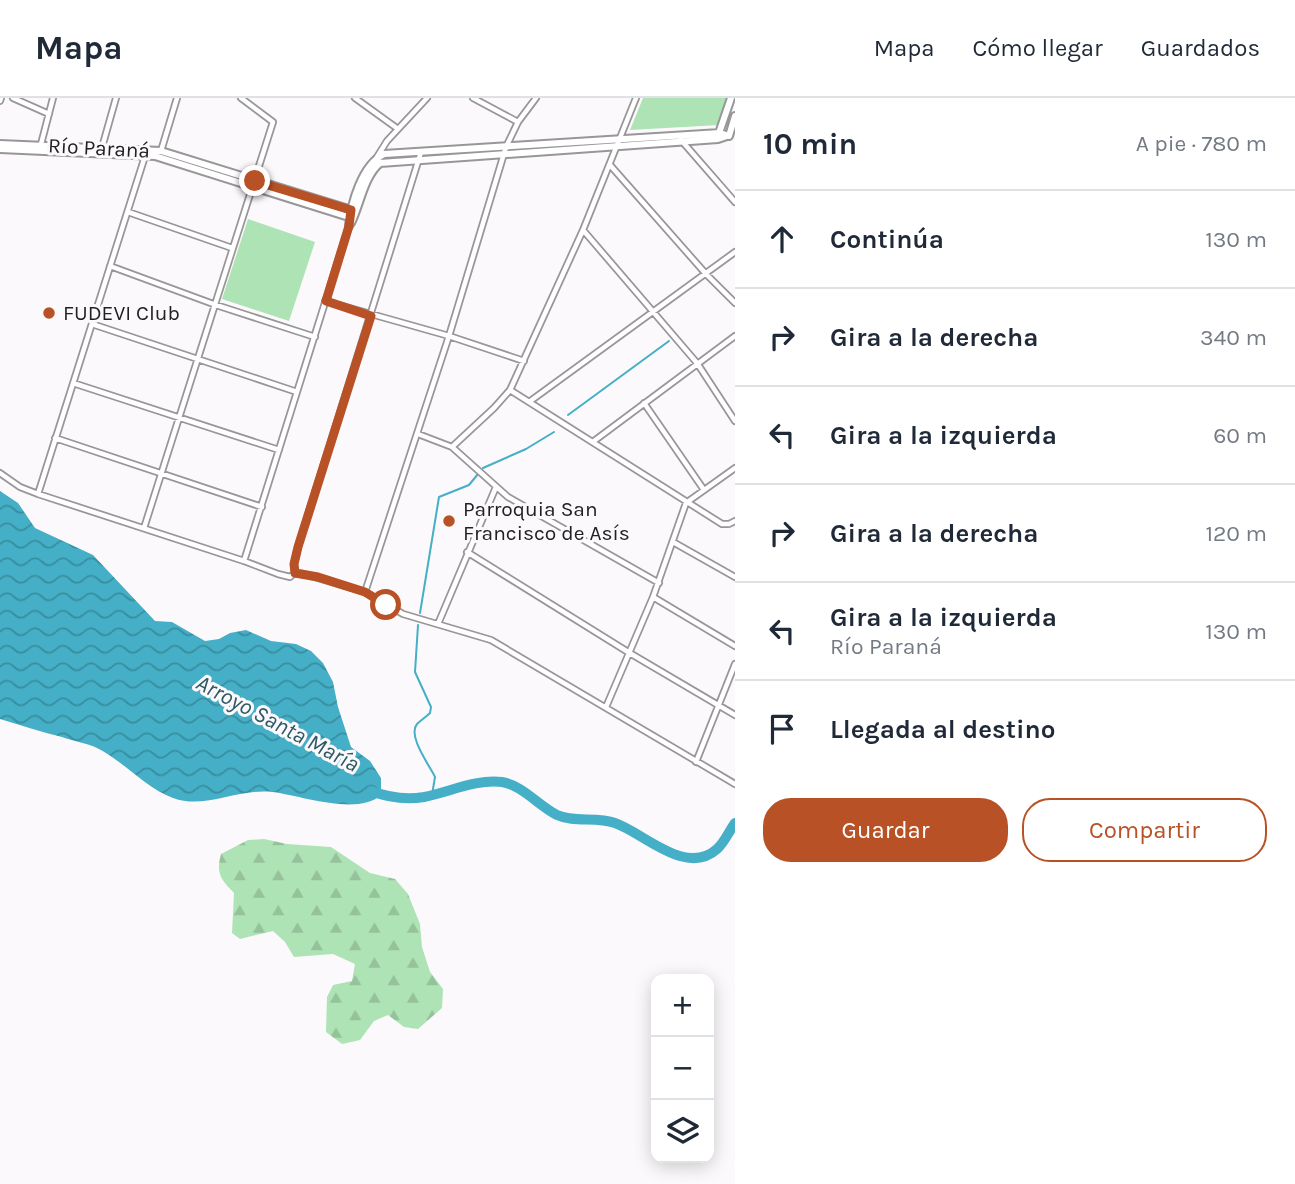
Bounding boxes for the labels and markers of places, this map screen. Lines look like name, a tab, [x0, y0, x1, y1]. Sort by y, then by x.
place label: FUDEVI Club	[63, 301, 180, 325]
marker: FUDEVI Club	[41, 305, 57, 321]
place label: Parroquia San Francisco de Asís	[463, 497, 630, 545]
marker: Parroquia San Francisco de Asís	[441, 513, 457, 529]

